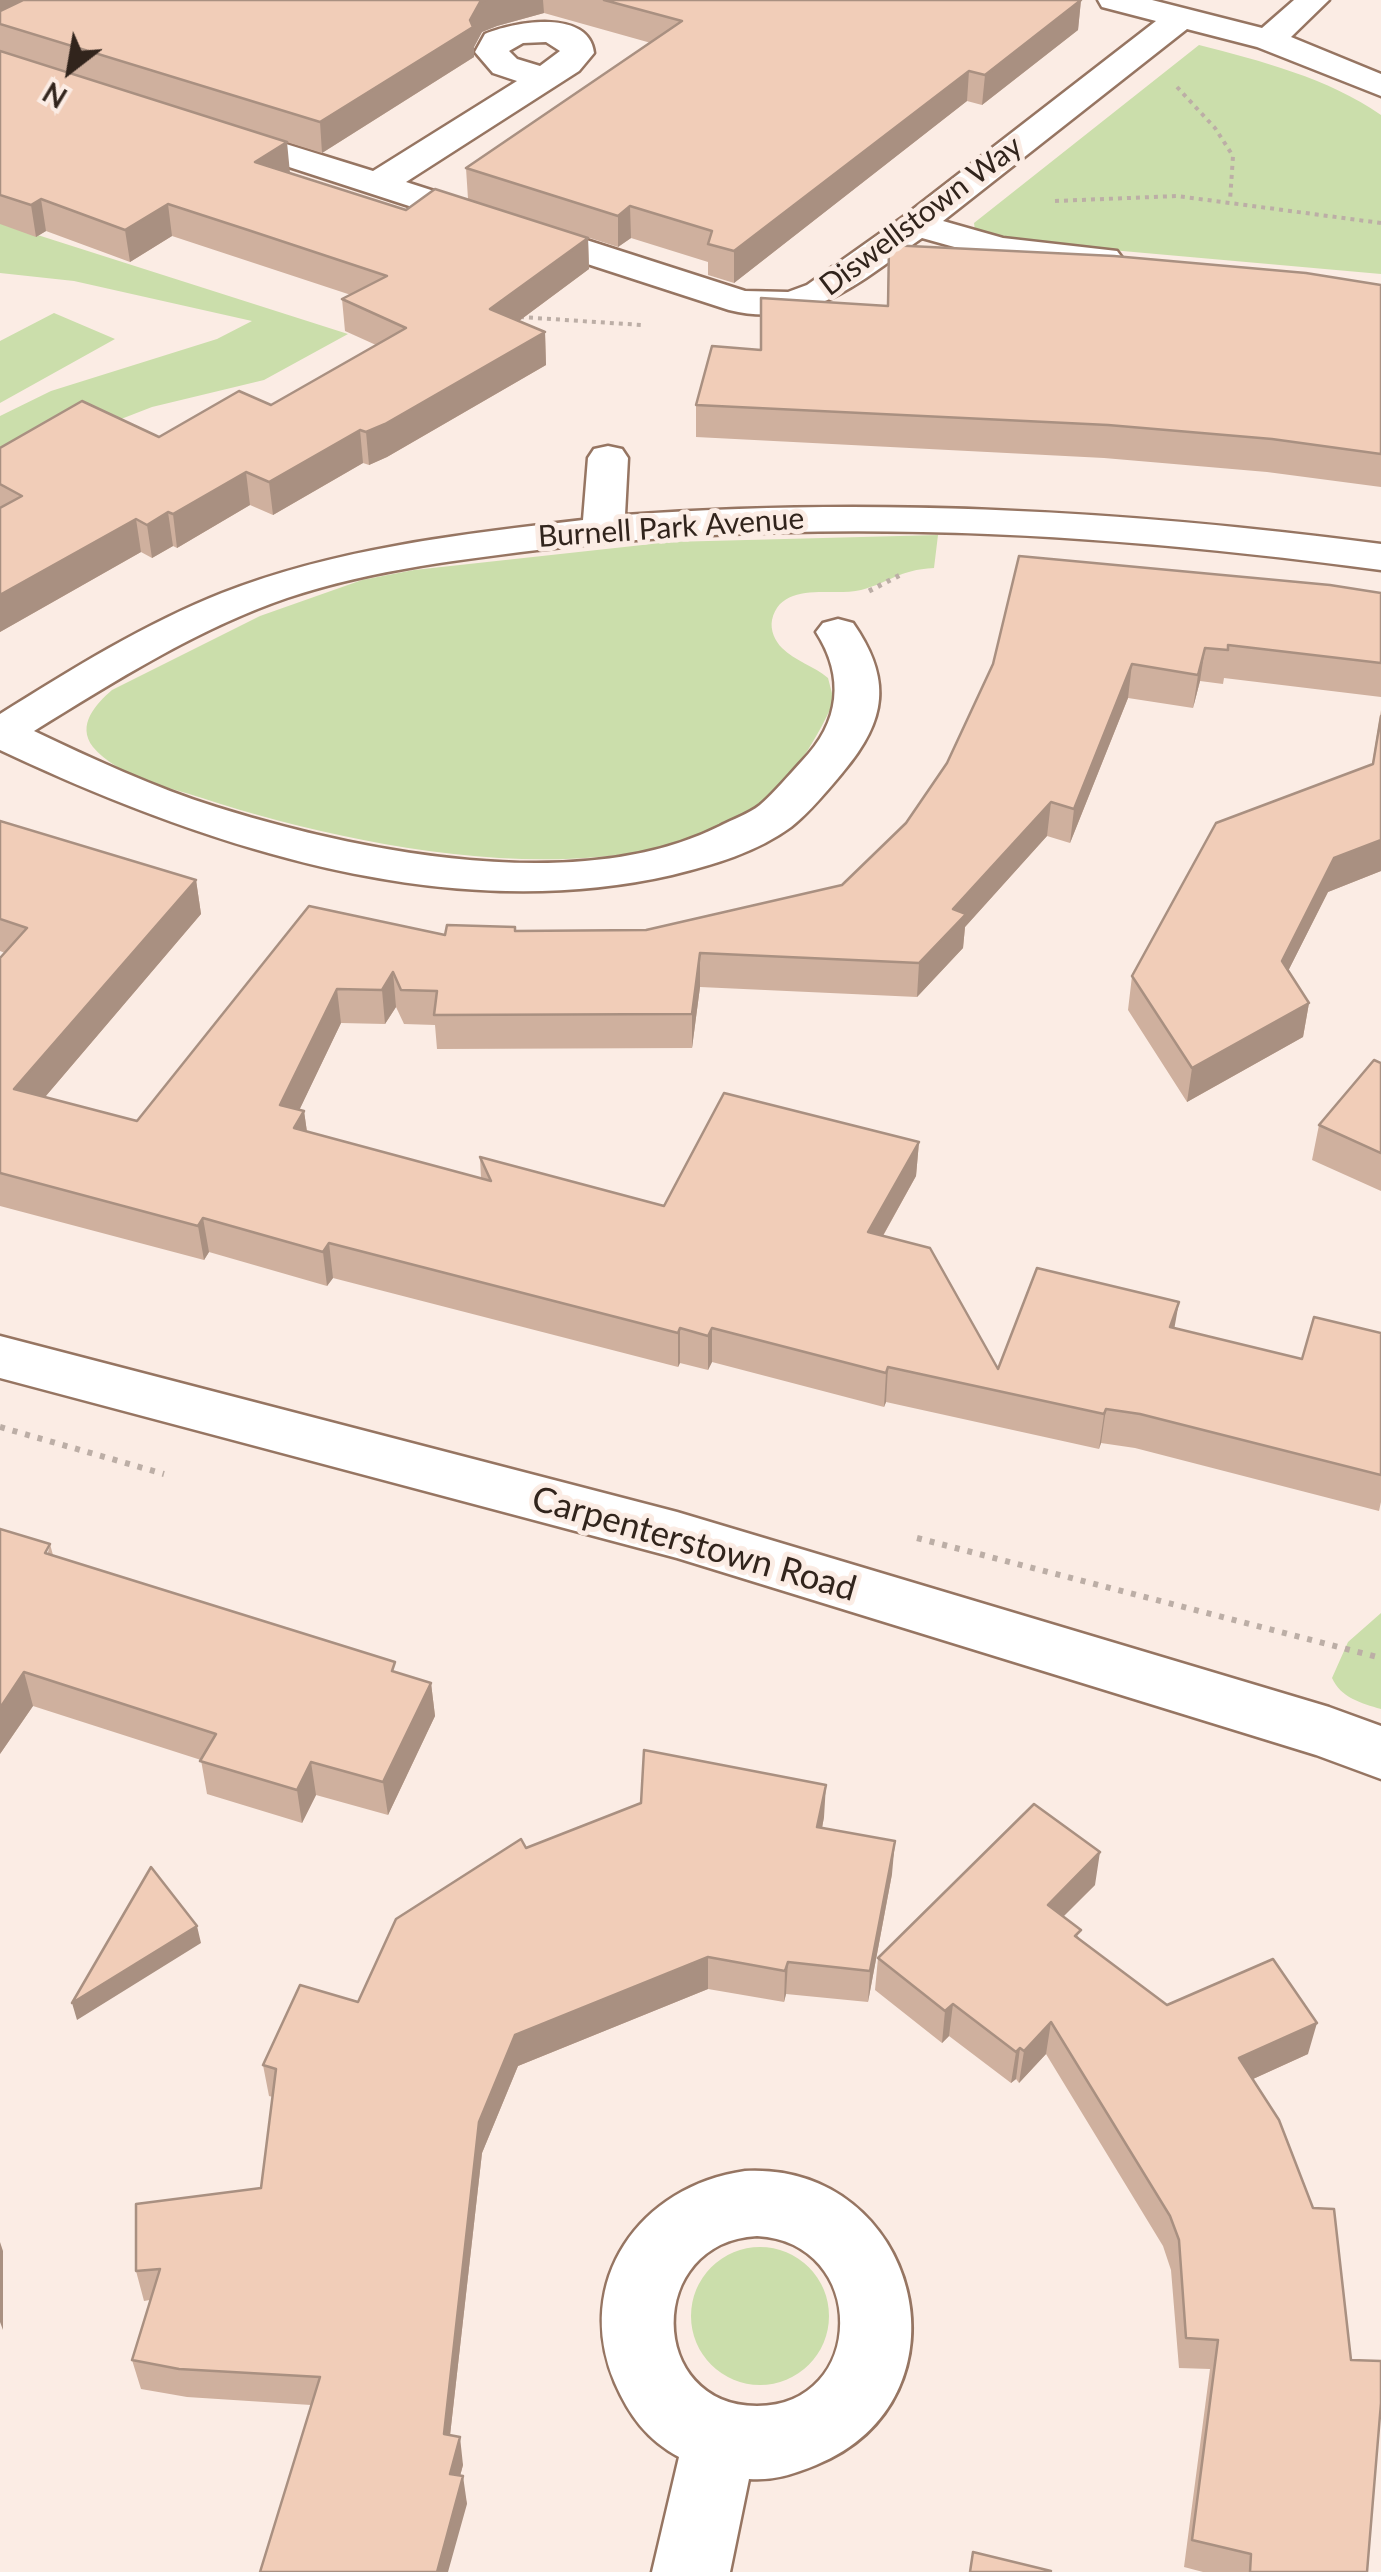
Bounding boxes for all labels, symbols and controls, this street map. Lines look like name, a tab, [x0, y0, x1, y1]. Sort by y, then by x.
north arrow	[20, 20, 120, 120]
text: N	[37, 76, 73, 116]
street label: Diswellstown Way	[813, 128, 1029, 304]
street label: Burnell Park Avenue	[537, 501, 805, 555]
street label: Carpenterstown Road	[527, 1478, 861, 1610]

